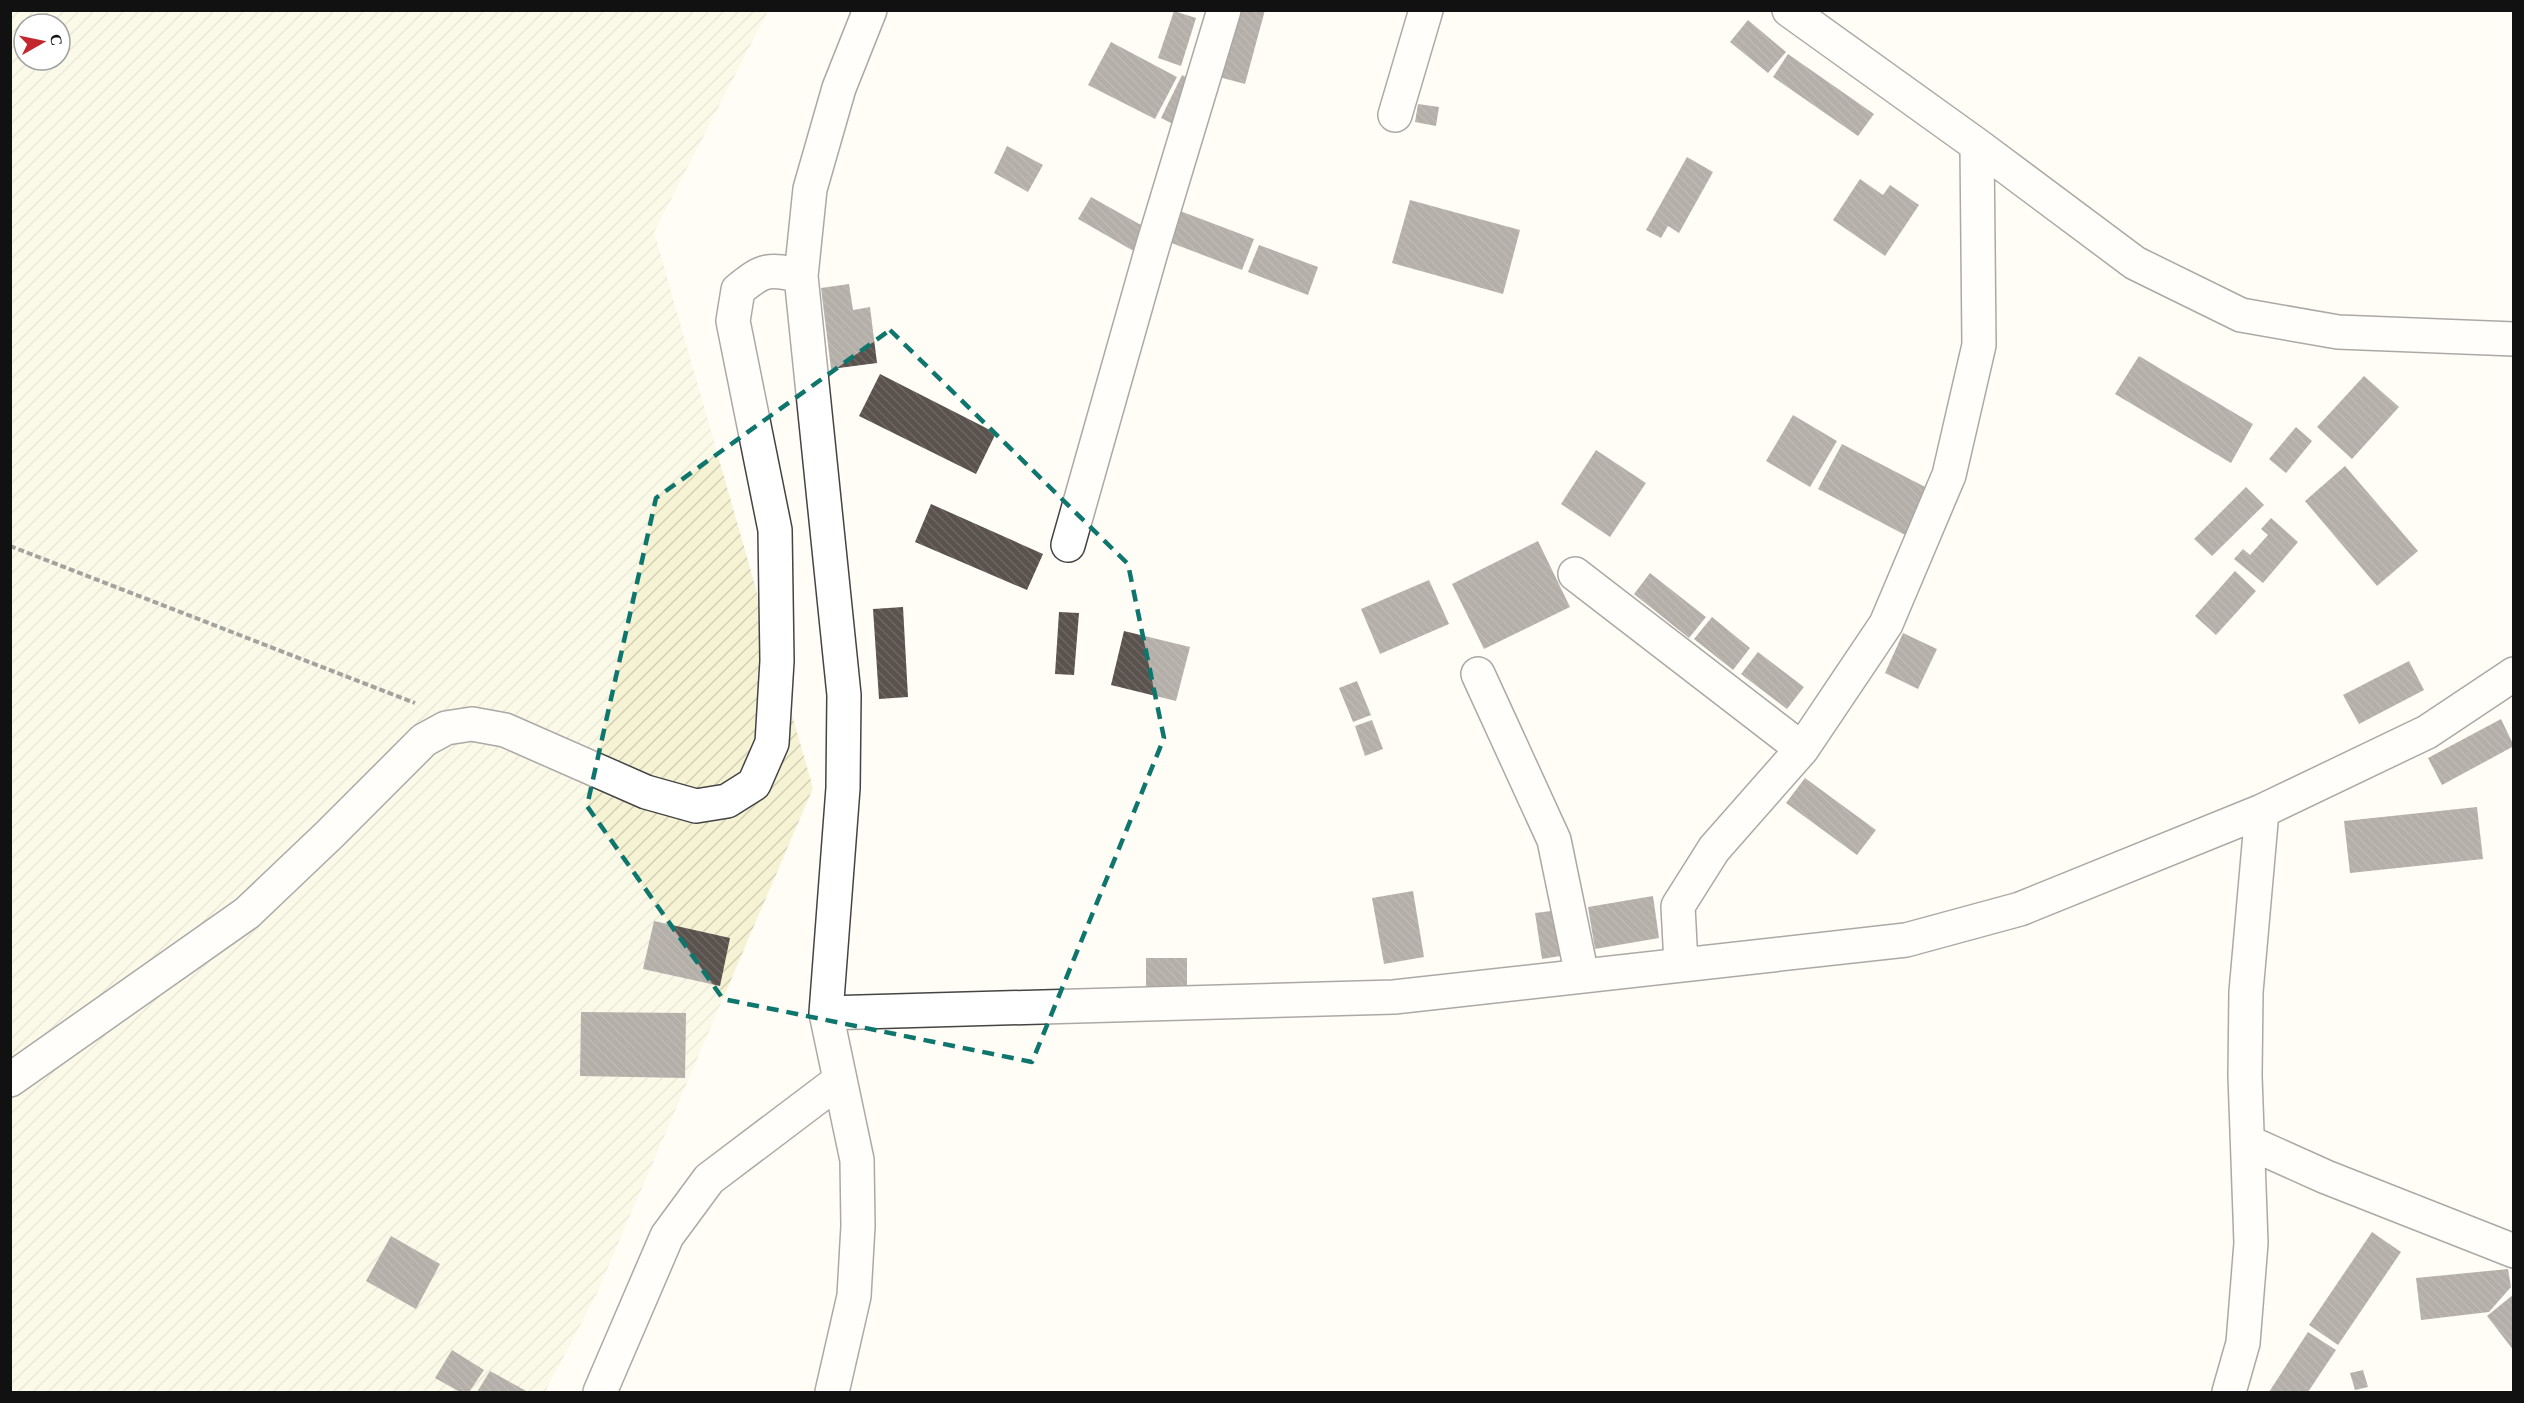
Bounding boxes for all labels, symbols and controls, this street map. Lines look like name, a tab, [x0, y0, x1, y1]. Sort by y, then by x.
north arrow	[12, 12, 72, 72]
text: С	[46, 32, 68, 47]

